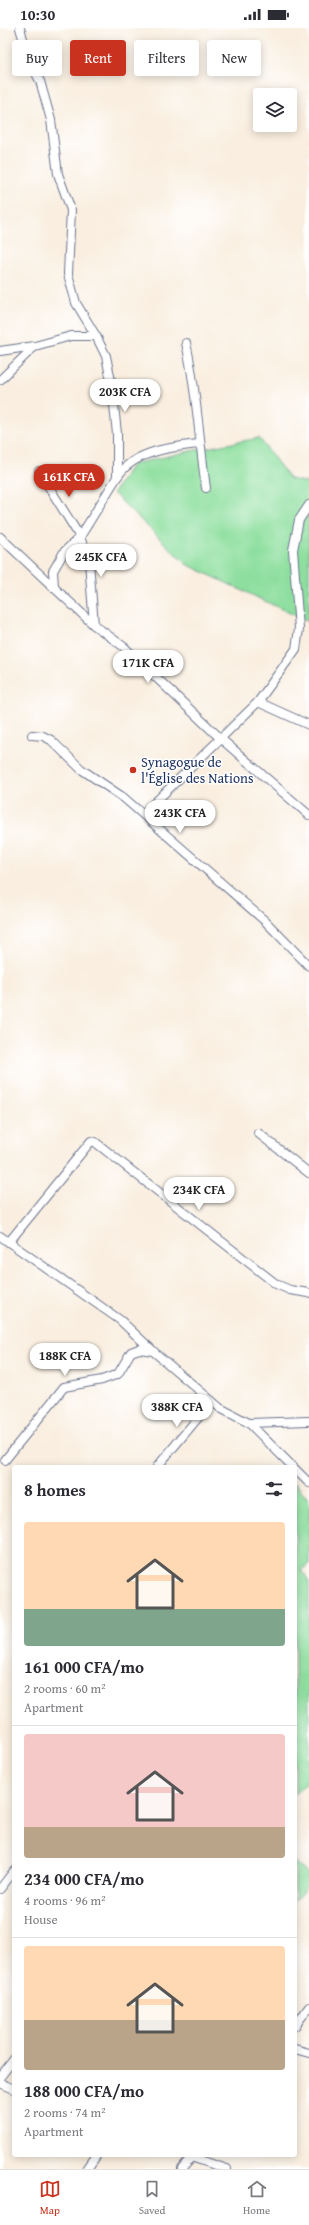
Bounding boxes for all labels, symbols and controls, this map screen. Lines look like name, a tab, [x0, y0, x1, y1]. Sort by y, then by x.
text: 10:30	[20, 4, 55, 25]
chip: Buy	[12, 40, 62, 76]
chip: Rent	[70, 40, 126, 76]
chip: Filters	[134, 40, 199, 76]
chip: New	[207, 40, 261, 76]
map controls	[253, 88, 297, 132]
button: layers	[253, 88, 297, 132]
pin: 203K CFA	[84, 379, 166, 413]
text: 203K CFA	[99, 382, 151, 401]
pin: 161K CFA	[28, 464, 110, 498]
text: 161K CFA	[43, 467, 95, 486]
pin: 245K CFA	[60, 544, 142, 578]
text: 245K CFA	[75, 547, 127, 566]
pin: 171K CFA	[107, 650, 189, 684]
text: 171K CFA	[122, 653, 174, 672]
place label: Synagogue de l'Église des Nations	[141, 752, 254, 788]
marker: Synagogue de l'Église des Nations	[128, 765, 138, 775]
pin: 243K CFA	[139, 800, 221, 834]
text: 243K CFA	[154, 803, 206, 822]
pin: 234K CFA	[158, 1177, 240, 1211]
text: 234K CFA	[173, 1180, 225, 1199]
pin: 188K CFA	[24, 1343, 106, 1377]
text: 188K CFA	[39, 1346, 91, 1365]
pin: 388K CFA	[136, 1394, 218, 1428]
text: 388K CFA	[151, 1397, 203, 1416]
text: 8 homes	[24, 1477, 86, 1502]
icon: filters	[263, 1478, 285, 1500]
icon: home	[119, 1548, 191, 1620]
text: 161 000 CFA/mo	[24, 1654, 144, 1679]
text: 2 rooms · 60 m²	[24, 1679, 106, 1698]
text: Apartment	[24, 1698, 84, 1717]
icon: home	[119, 1760, 191, 1832]
text: 234 000 CFA/mo	[24, 1866, 144, 1891]
text: 4 rooms · 96 m²	[24, 1891, 106, 1910]
text: House	[24, 1910, 58, 1929]
icon: home	[119, 1972, 191, 2044]
text: 188 000 CFA/mo	[24, 2078, 144, 2103]
text: 2 rooms · 74 m²	[24, 2103, 106, 2122]
text: Apartment	[24, 2122, 84, 2141]
tab: Map	[39, 2178, 61, 2218]
tab: Saved	[139, 2178, 165, 2218]
tab: Home	[243, 2178, 270, 2218]

